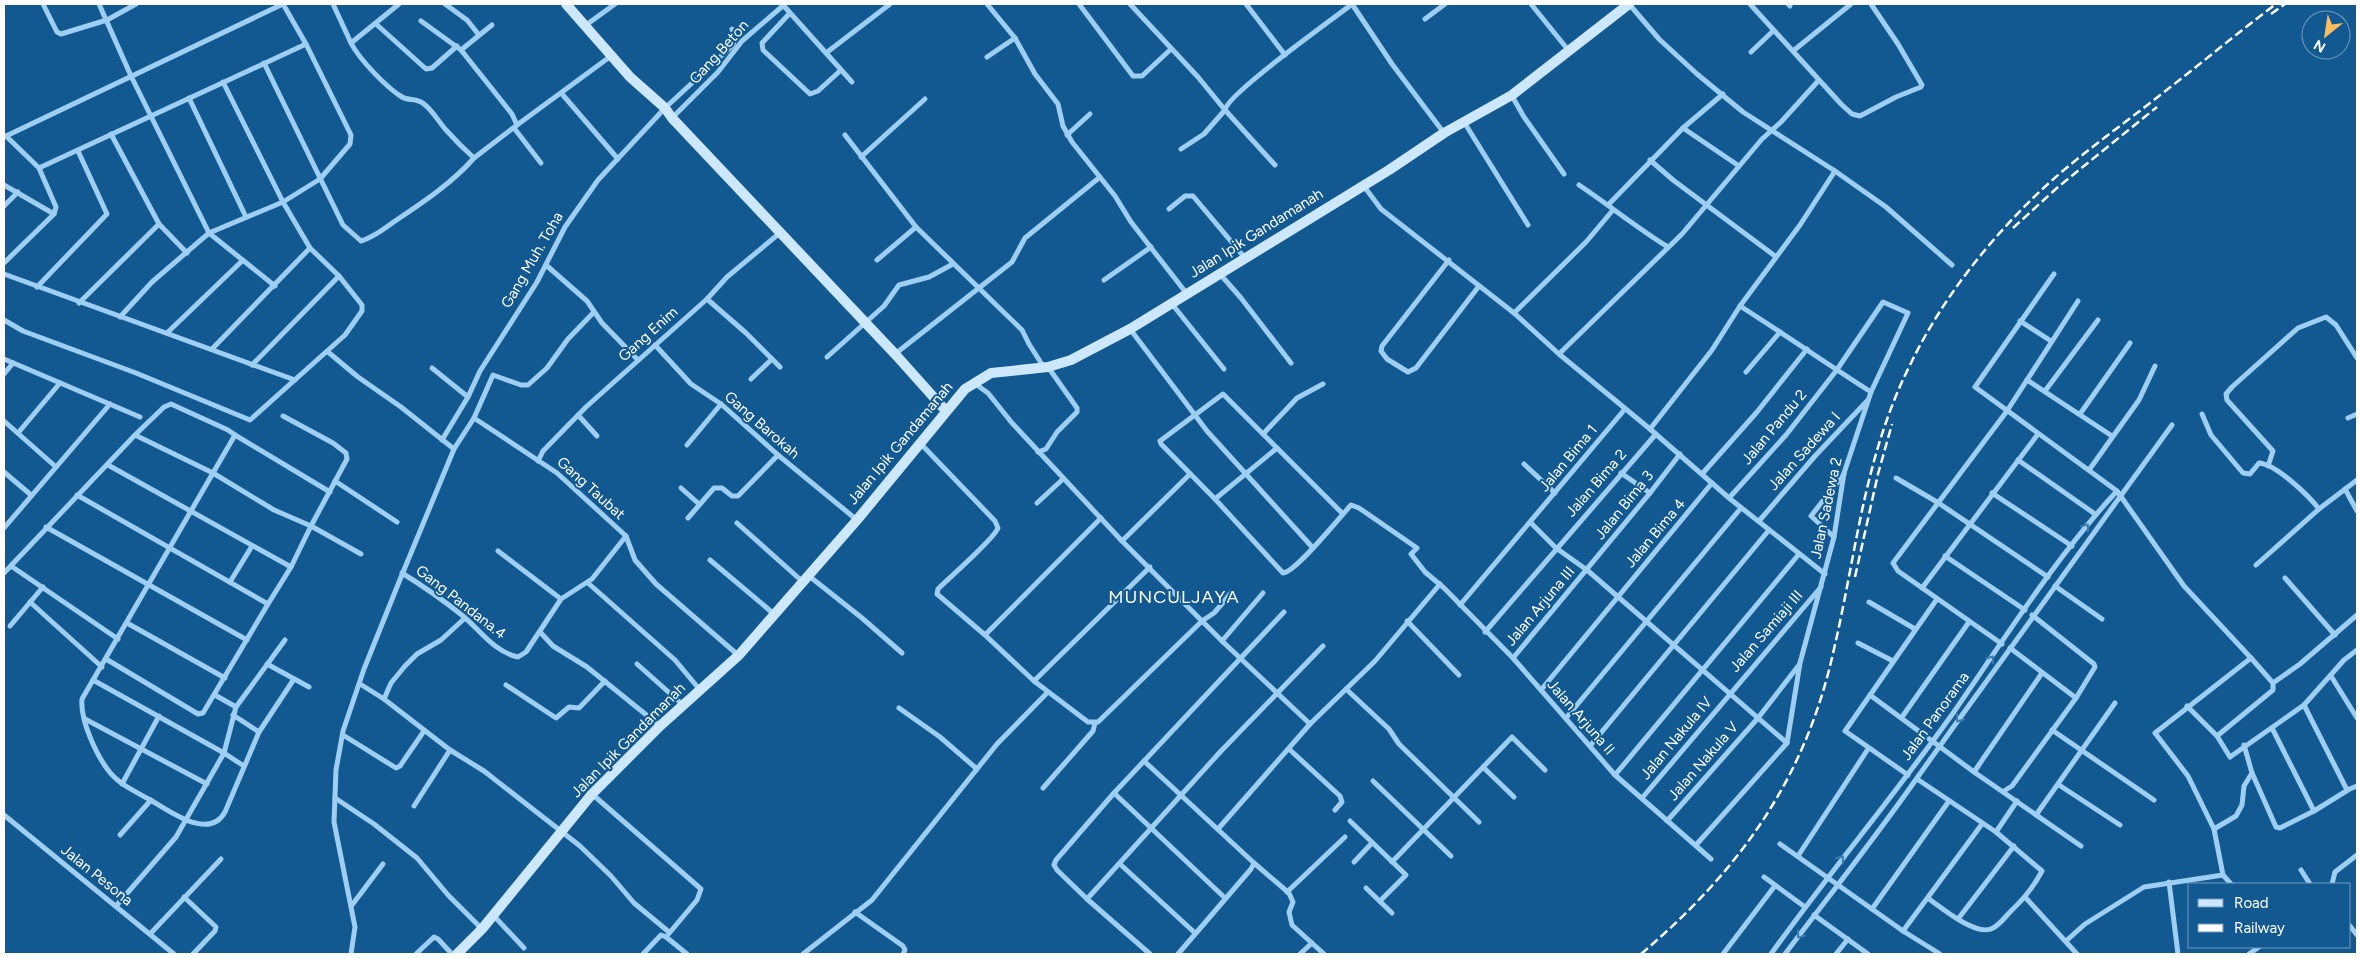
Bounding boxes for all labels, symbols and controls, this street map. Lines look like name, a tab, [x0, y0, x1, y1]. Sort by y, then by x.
north arrow	[2301, 10, 2351, 60]
street label: Gang Beton	[686, 16, 752, 88]
text: N	[2311, 36, 2329, 56]
street label: Jalan Ipik Gandamanah	[1186, 184, 1326, 282]
street label: Gang Muh. Toha	[497, 209, 567, 311]
street label: Gang Enim	[615, 303, 681, 365]
street label: Jalan Ipik Gandamanah	[843, 378, 957, 508]
street label: Jalan Pandu 2	[1737, 386, 1811, 468]
street label: Gang Barokah	[721, 387, 803, 463]
street label: Jalan Sadewa I	[1764, 408, 1844, 494]
street label: Jalan Bima 1	[1535, 421, 1601, 495]
street label: Jalan Bima 2	[1562, 446, 1630, 520]
street label: Gang Taubat	[553, 453, 629, 523]
street label: Jalan Sadewa 2	[1806, 456, 1846, 560]
street label: Jalan Bima 3	[1591, 467, 1657, 543]
street label: Jalan Bima 4	[1621, 495, 1689, 571]
one-way arrow	[2080, 523, 2089, 533]
street label: Gang Pandana.4	[412, 561, 510, 643]
street label: Jalan Arjuna III	[1502, 563, 1578, 649]
district label: MUNCULJAYA	[1108, 586, 1240, 608]
street label: Jalan Samiaji III	[1726, 586, 1806, 676]
one-way arrow	[1986, 656, 1994, 665]
street label: Jalan Panorama	[1897, 668, 1973, 764]
street label: Jalan Arjuna II	[1543, 676, 1619, 758]
street label: Jalan Ipik Gandamanah	[567, 679, 689, 801]
street label: Jalan Nakula IV	[1636, 693, 1716, 783]
one-way arrow	[1956, 714, 1965, 723]
street label: Jalan Nakula V	[1664, 718, 1742, 804]
street label: Jalan Pesona	[58, 841, 136, 909]
one-way arrow	[1836, 855, 1845, 864]
legend	[2188, 883, 2351, 948]
text: Road	[2234, 894, 2269, 912]
text: Railway	[2234, 919, 2285, 937]
one-way arrow	[1797, 929, 1806, 939]

